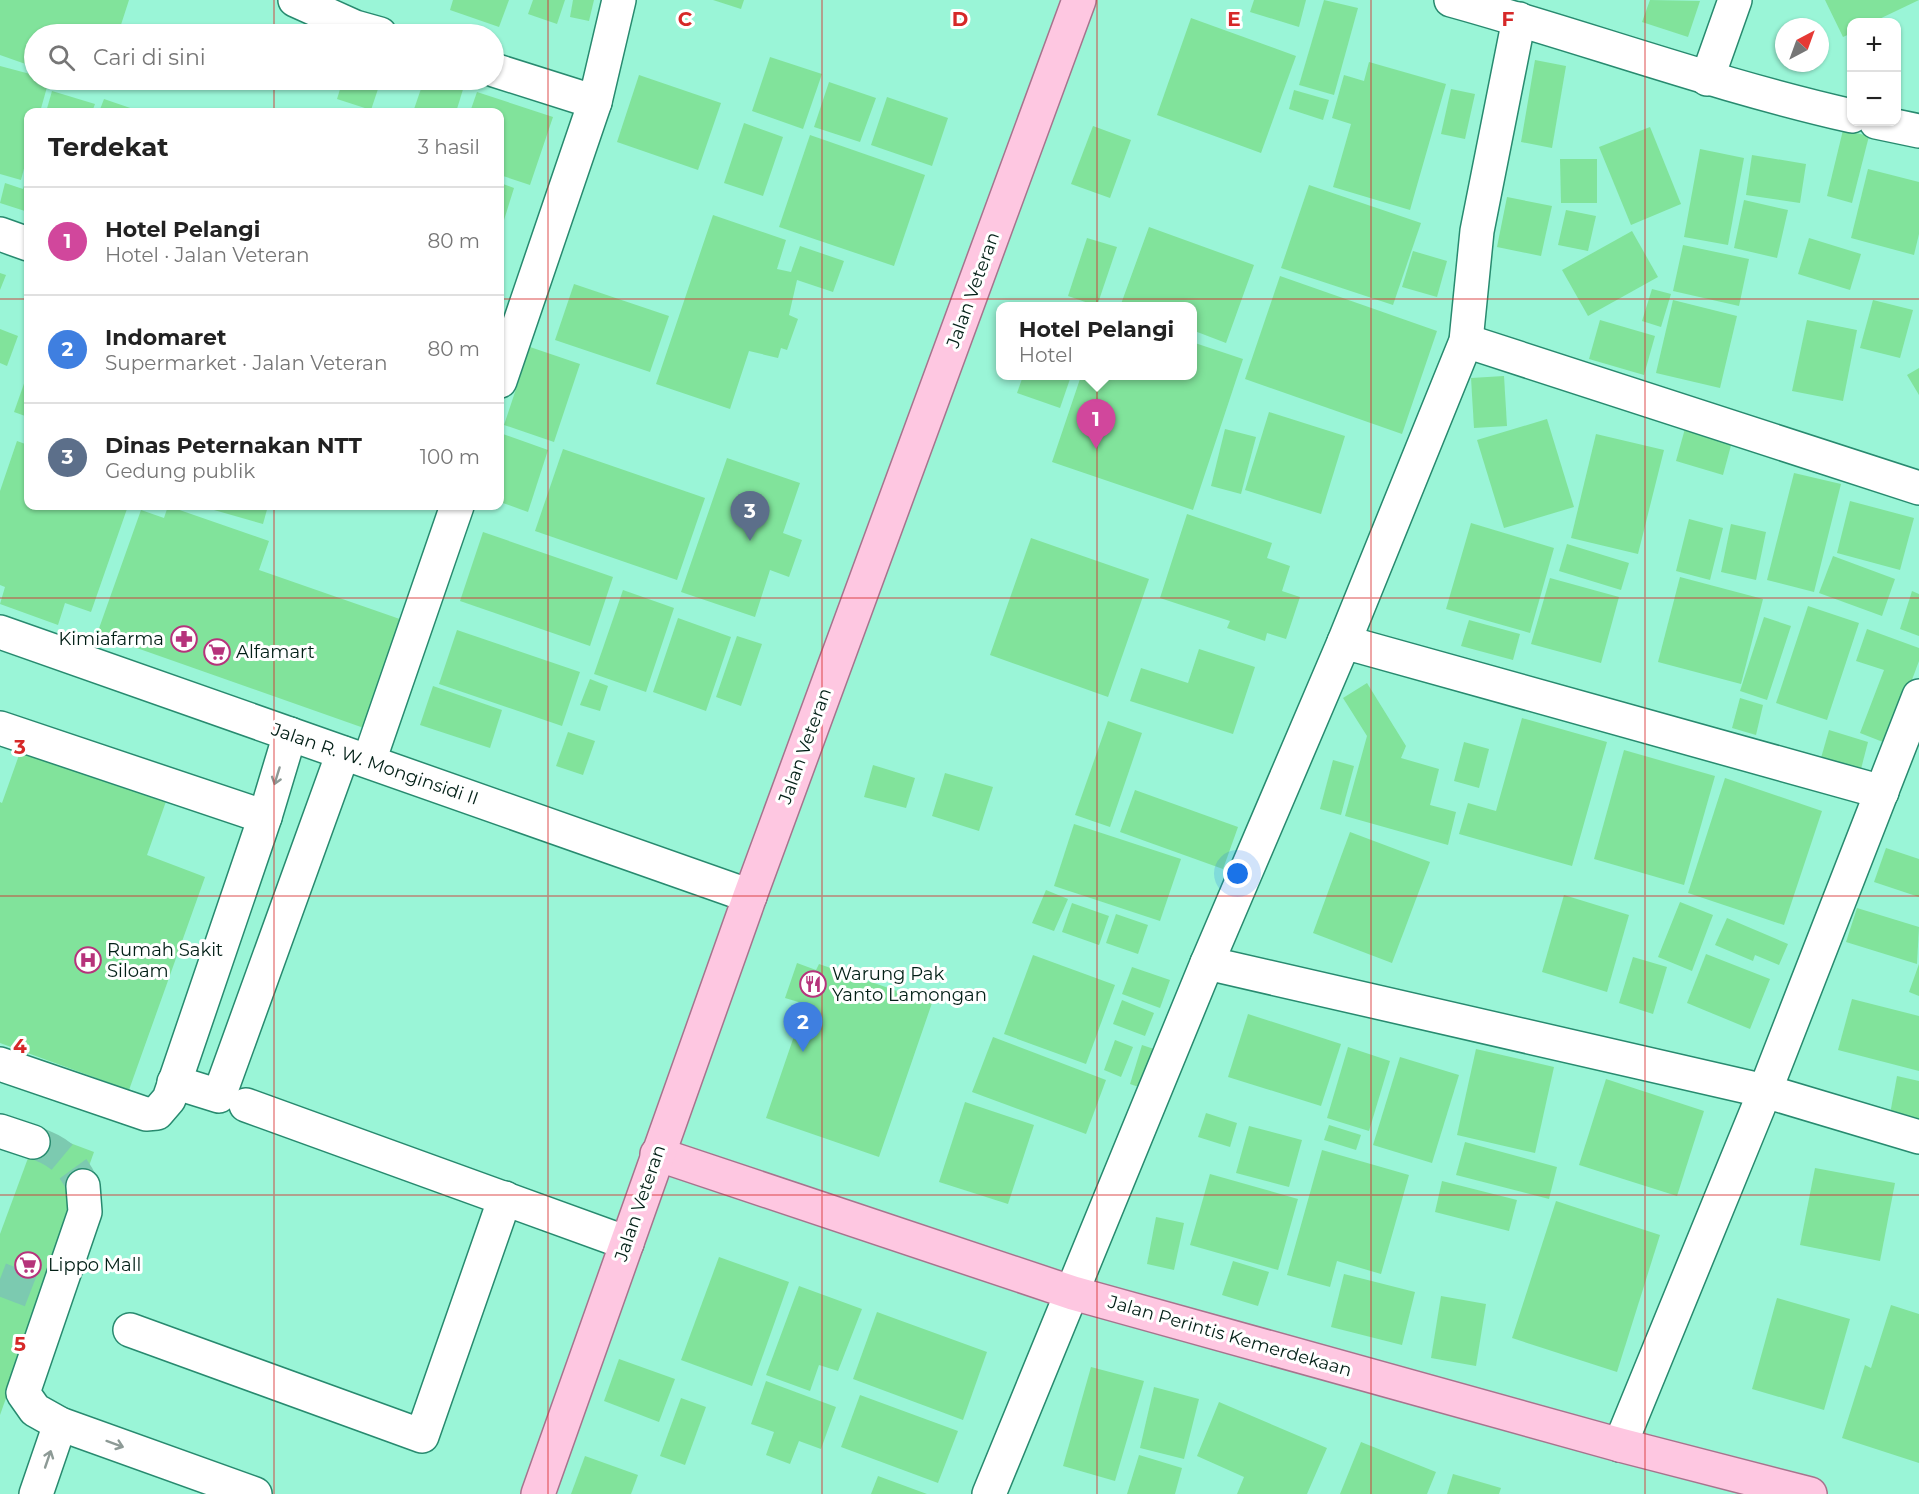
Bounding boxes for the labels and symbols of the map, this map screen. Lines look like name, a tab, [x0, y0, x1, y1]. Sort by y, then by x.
text: C	[678, 7, 693, 31]
text: D	[952, 7, 968, 31]
text: E	[1227, 7, 1241, 31]
text: F	[1502, 7, 1515, 31]
north arrow	[1775, 18, 1829, 72]
street label: Jalan Veteran	[942, 229, 1004, 352]
pin: 1	[1076, 400, 1116, 449]
pin: 3	[730, 492, 770, 541]
pharmacy icon: Kimiafarma	[169, 624, 199, 654]
place label: Kimiafarma	[58, 628, 164, 650]
supermarket icon: Alfamart	[202, 637, 232, 667]
place label: Alfamart	[236, 641, 315, 663]
street label: Jalan Veteran	[774, 685, 836, 808]
street label: Jalan R. W. Monginsidi II	[268, 718, 481, 810]
text: 3	[13, 735, 26, 759]
one-way arrow	[271, 766, 282, 785]
your location	[1223, 859, 1252, 888]
place label: Rumah Sakit Siloam	[107, 939, 223, 982]
hospital icon: Rumah Sakit Siloam	[73, 945, 103, 975]
place label: Warung Pak Yanto Lamongan	[832, 963, 987, 1006]
restaurant icon: Warung Pak Yanto Lamongan	[798, 969, 828, 999]
pin: 2	[784, 1002, 822, 1052]
text: 4	[13, 1034, 27, 1058]
street label: Jalan Veteran	[609, 1142, 670, 1265]
supermarket icon: Lippo Mall	[13, 1250, 43, 1280]
place label: Lippo Mall	[48, 1254, 141, 1276]
street label: Jalan Perintis Kemerdekaan	[1105, 1290, 1354, 1381]
text: 5	[14, 1332, 26, 1356]
one-way arrow	[105, 1440, 124, 1451]
one-way arrow	[43, 1450, 54, 1469]

